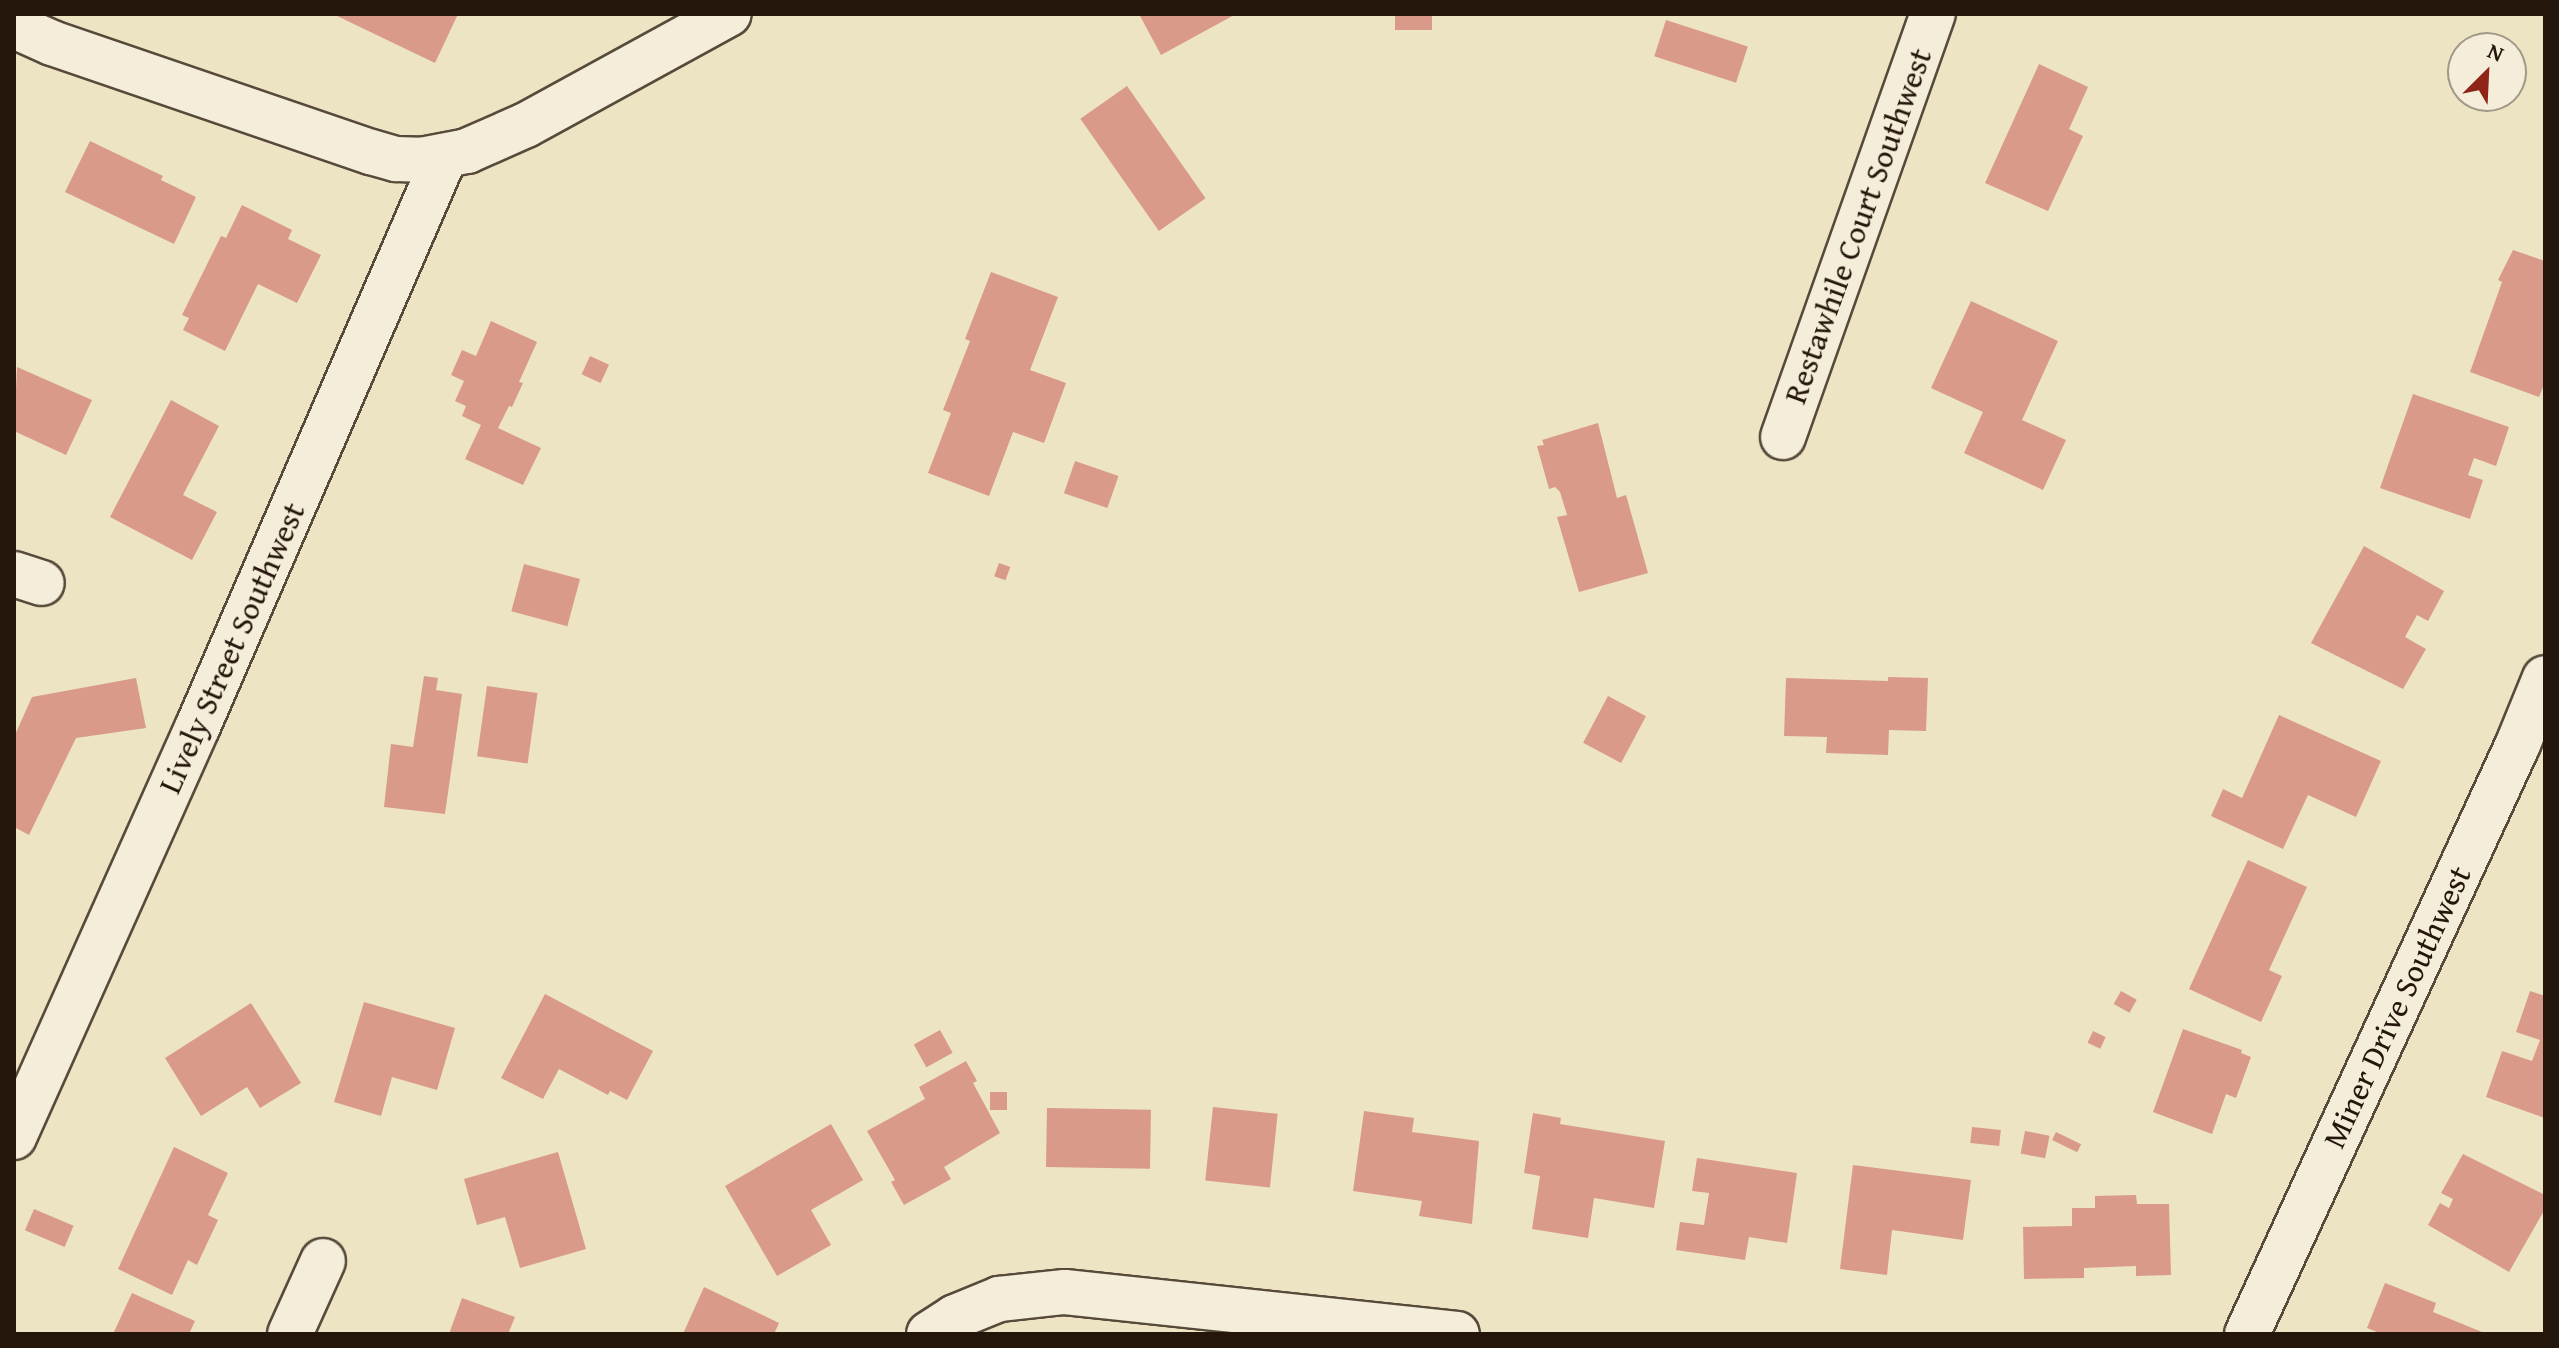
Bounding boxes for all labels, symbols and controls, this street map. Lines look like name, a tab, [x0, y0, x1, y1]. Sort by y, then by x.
north arrow	[2447, 32, 2527, 112]
text: N	[2483, 34, 2509, 70]
street label: Restawhile Court Southwest	[1776, 43, 1940, 409]
street label: Lively Street Southwest	[151, 497, 313, 799]
street label: Miner Drive Southwest	[2315, 860, 2479, 1154]

